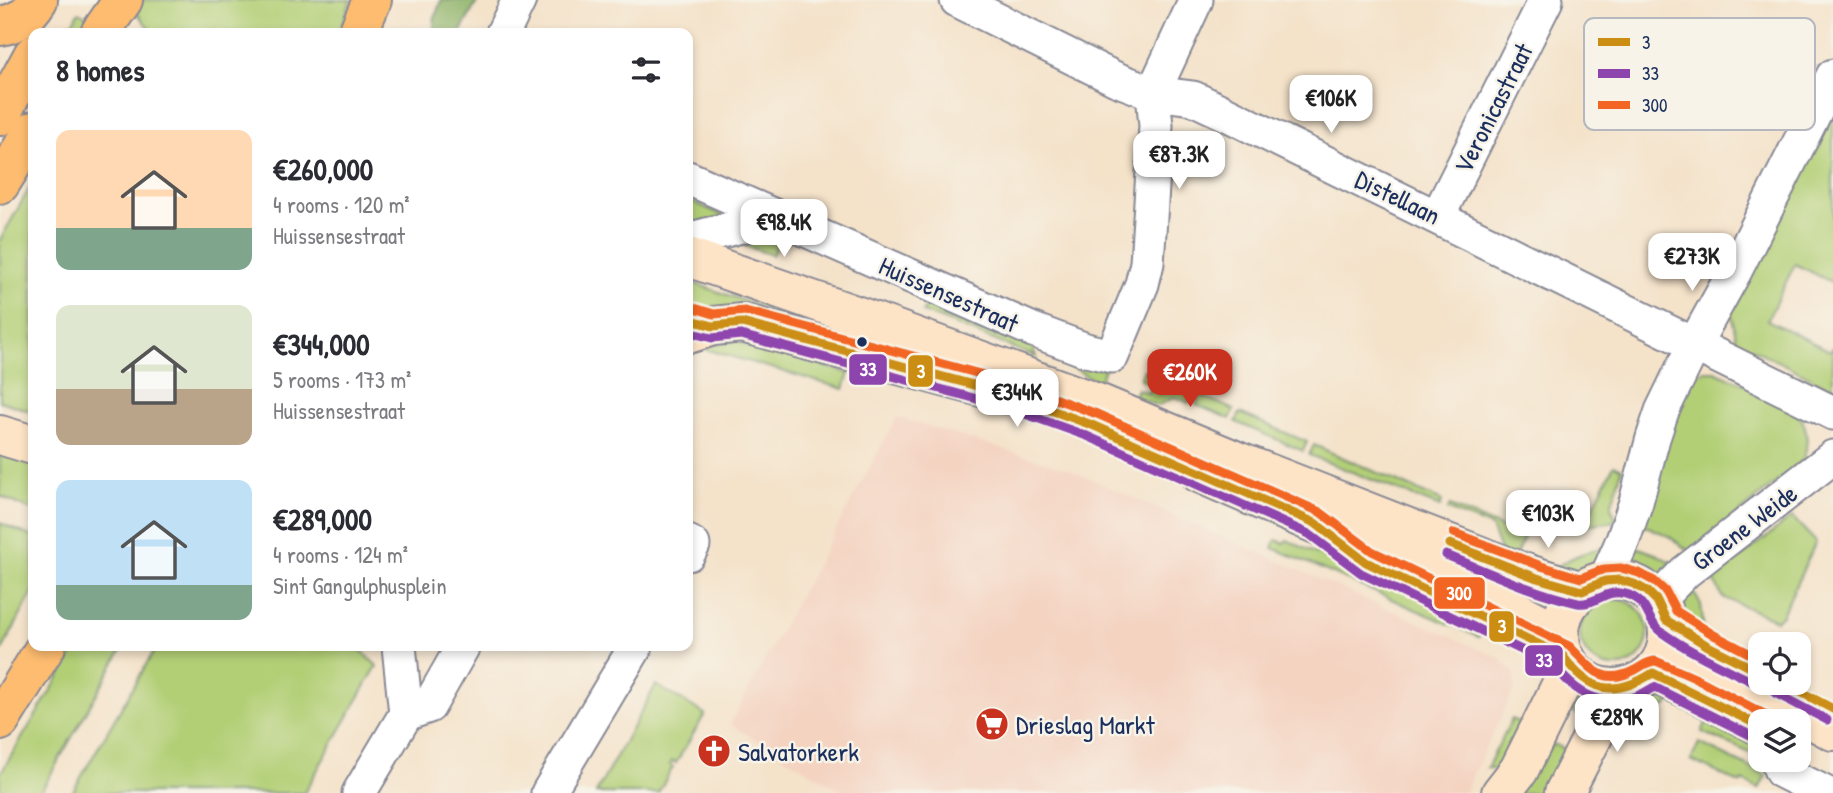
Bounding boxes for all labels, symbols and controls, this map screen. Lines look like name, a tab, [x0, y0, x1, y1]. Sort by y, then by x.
legend	[1584, 18, 1815, 130]
text: 3	[1642, 29, 1651, 55]
street label: Veronicastraat	[1445, 36, 1541, 179]
text: 8 homes	[56, 50, 144, 90]
icon: filters	[627, 51, 665, 89]
text: 33	[1642, 60, 1659, 86]
pin: €106K	[1282, 76, 1380, 135]
text: €106K	[1306, 82, 1356, 113]
text: 300	[1642, 92, 1668, 118]
pin: €87.3K	[1122, 132, 1236, 191]
text: €87.3K	[1149, 138, 1209, 169]
text: €260,000	[273, 149, 373, 189]
icon: home	[112, 158, 196, 242]
street label: Distellaan	[1350, 161, 1446, 233]
text: 4 rooms · 120 m²	[273, 189, 410, 220]
pin: €98.4K	[727, 200, 841, 259]
text: €98.4K	[756, 206, 812, 237]
text: Huissensestraat	[273, 220, 405, 251]
pin: €273K	[1643, 233, 1741, 293]
text: €273K	[1664, 240, 1720, 271]
street label: Huissensestraat	[874, 248, 1025, 341]
text: €344,000	[273, 324, 370, 364]
icon: home	[112, 333, 196, 417]
unlabelled marker	[855, 335, 869, 349]
pin: €260K	[1141, 350, 1239, 409]
line badge: 33	[848, 353, 888, 386]
line badge: 3	[907, 354, 934, 388]
text: 33	[859, 356, 877, 382]
text: €260K	[1163, 356, 1217, 387]
text: 3	[917, 358, 926, 384]
text: 5 rooms · 173 m²	[273, 364, 411, 395]
pin: €344K	[968, 370, 1066, 429]
text: €344K	[992, 376, 1042, 407]
text: Huissensestraat	[273, 395, 405, 426]
street label: Groene Weide	[1684, 476, 1804, 578]
pin: €103K	[1499, 490, 1597, 550]
text: €103K	[1522, 497, 1574, 528]
text: €289,000	[273, 499, 372, 539]
icon: home	[112, 508, 196, 592]
text: 4 rooms · 124 m²	[273, 539, 408, 570]
text: Sint Gangulphusplein	[273, 570, 447, 601]
line badge: 300	[1433, 576, 1486, 610]
text: 300	[1446, 580, 1472, 606]
line badge: 3	[1488, 610, 1515, 643]
text: 3	[1498, 613, 1507, 639]
map controls	[1748, 632, 1811, 772]
button: locate	[1748, 632, 1811, 695]
line badge: 33	[1524, 644, 1564, 677]
text: 33	[1535, 647, 1553, 673]
pin: €289K	[1568, 694, 1666, 754]
text: €289K	[1591, 701, 1643, 732]
supermarket icon: Drieslag Markt	[973, 705, 1011, 743]
place label: Drieslag Markt	[1016, 707, 1156, 742]
button: layers	[1748, 709, 1811, 772]
church icon: Salvatorkerk	[695, 732, 733, 770]
place label: Salvatorkerk	[738, 734, 859, 769]

